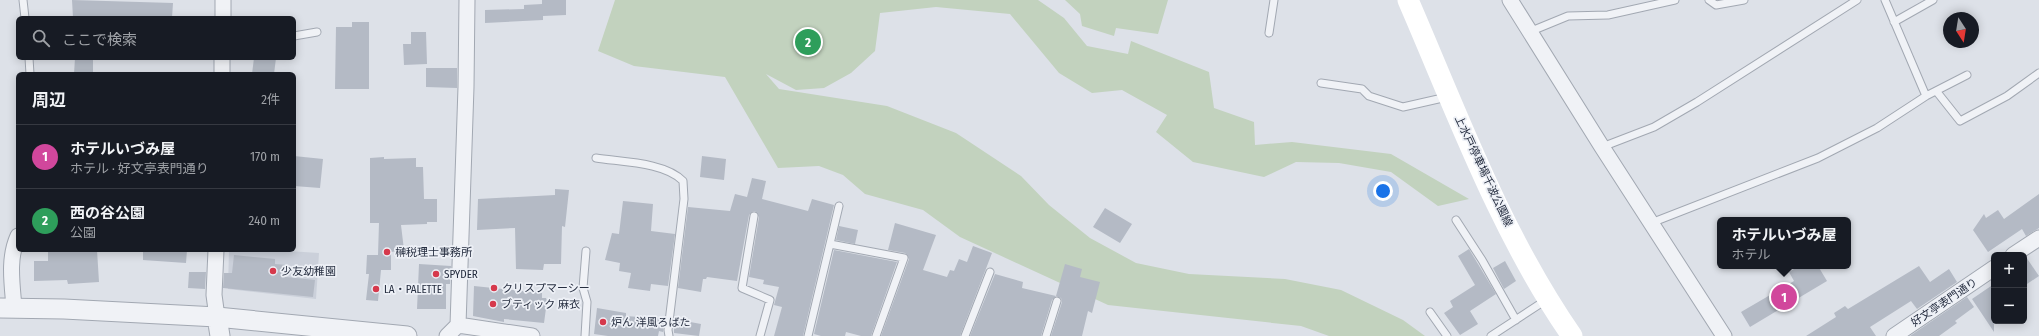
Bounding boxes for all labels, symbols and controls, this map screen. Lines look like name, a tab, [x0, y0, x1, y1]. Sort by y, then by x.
north arrow	[1943, 12, 1979, 48]
search box	[16, 16, 296, 60]
icon: search	[30, 27, 52, 49]
pin: 2	[795, 27, 821, 57]
text: ここで検索	[62, 31, 137, 49]
text: 周辺	[32, 90, 66, 111]
text: 2件	[261, 92, 280, 107]
street label: 上水戸停車場千波公園線	[1452, 114, 1515, 229]
text: ホテルいづみ屋	[70, 140, 175, 158]
text: 1	[42, 149, 48, 164]
text: 170 m	[250, 149, 280, 164]
text: ホテル · 好文亭表門通り	[70, 161, 209, 176]
your location	[1373, 181, 1393, 201]
text: 西の谷公園	[70, 204, 145, 222]
text: 2	[42, 213, 48, 228]
text: 240 m	[248, 213, 280, 228]
popup	[1717, 217, 1851, 269]
text: 公園	[70, 225, 96, 240]
text: ホテルいづみ屋	[1731, 226, 1837, 244]
place label: 榊税理士事務所	[395, 246, 473, 259]
marker: 榊税理士事務所	[382, 247, 392, 257]
text: ホテル	[1731, 247, 1771, 262]
map controls	[1991, 252, 2027, 324]
button: +	[1991, 252, 2027, 288]
place label: 少友幼稚園	[281, 265, 336, 278]
marker: 少友幼稚園	[268, 266, 278, 276]
place label: SPYDER	[444, 268, 478, 281]
marker: SPYDER	[431, 269, 441, 279]
street label: 好文亭表門通り	[1909, 275, 1980, 329]
place label: クリスプマーシー	[502, 282, 590, 295]
pin: 1	[1771, 282, 1797, 312]
place label: LA・PALETTE	[384, 283, 442, 296]
marker: クリスプマーシー	[489, 283, 499, 293]
marker: LA・PALETTE	[371, 284, 381, 294]
button: −	[1991, 288, 2027, 324]
place label: ブティック 麻衣	[501, 298, 580, 311]
marker: ブティック 麻衣	[488, 299, 498, 309]
place label: 炉ん 洋風ろばた	[611, 316, 691, 329]
marker: 炉ん 洋風ろばた	[598, 317, 608, 327]

